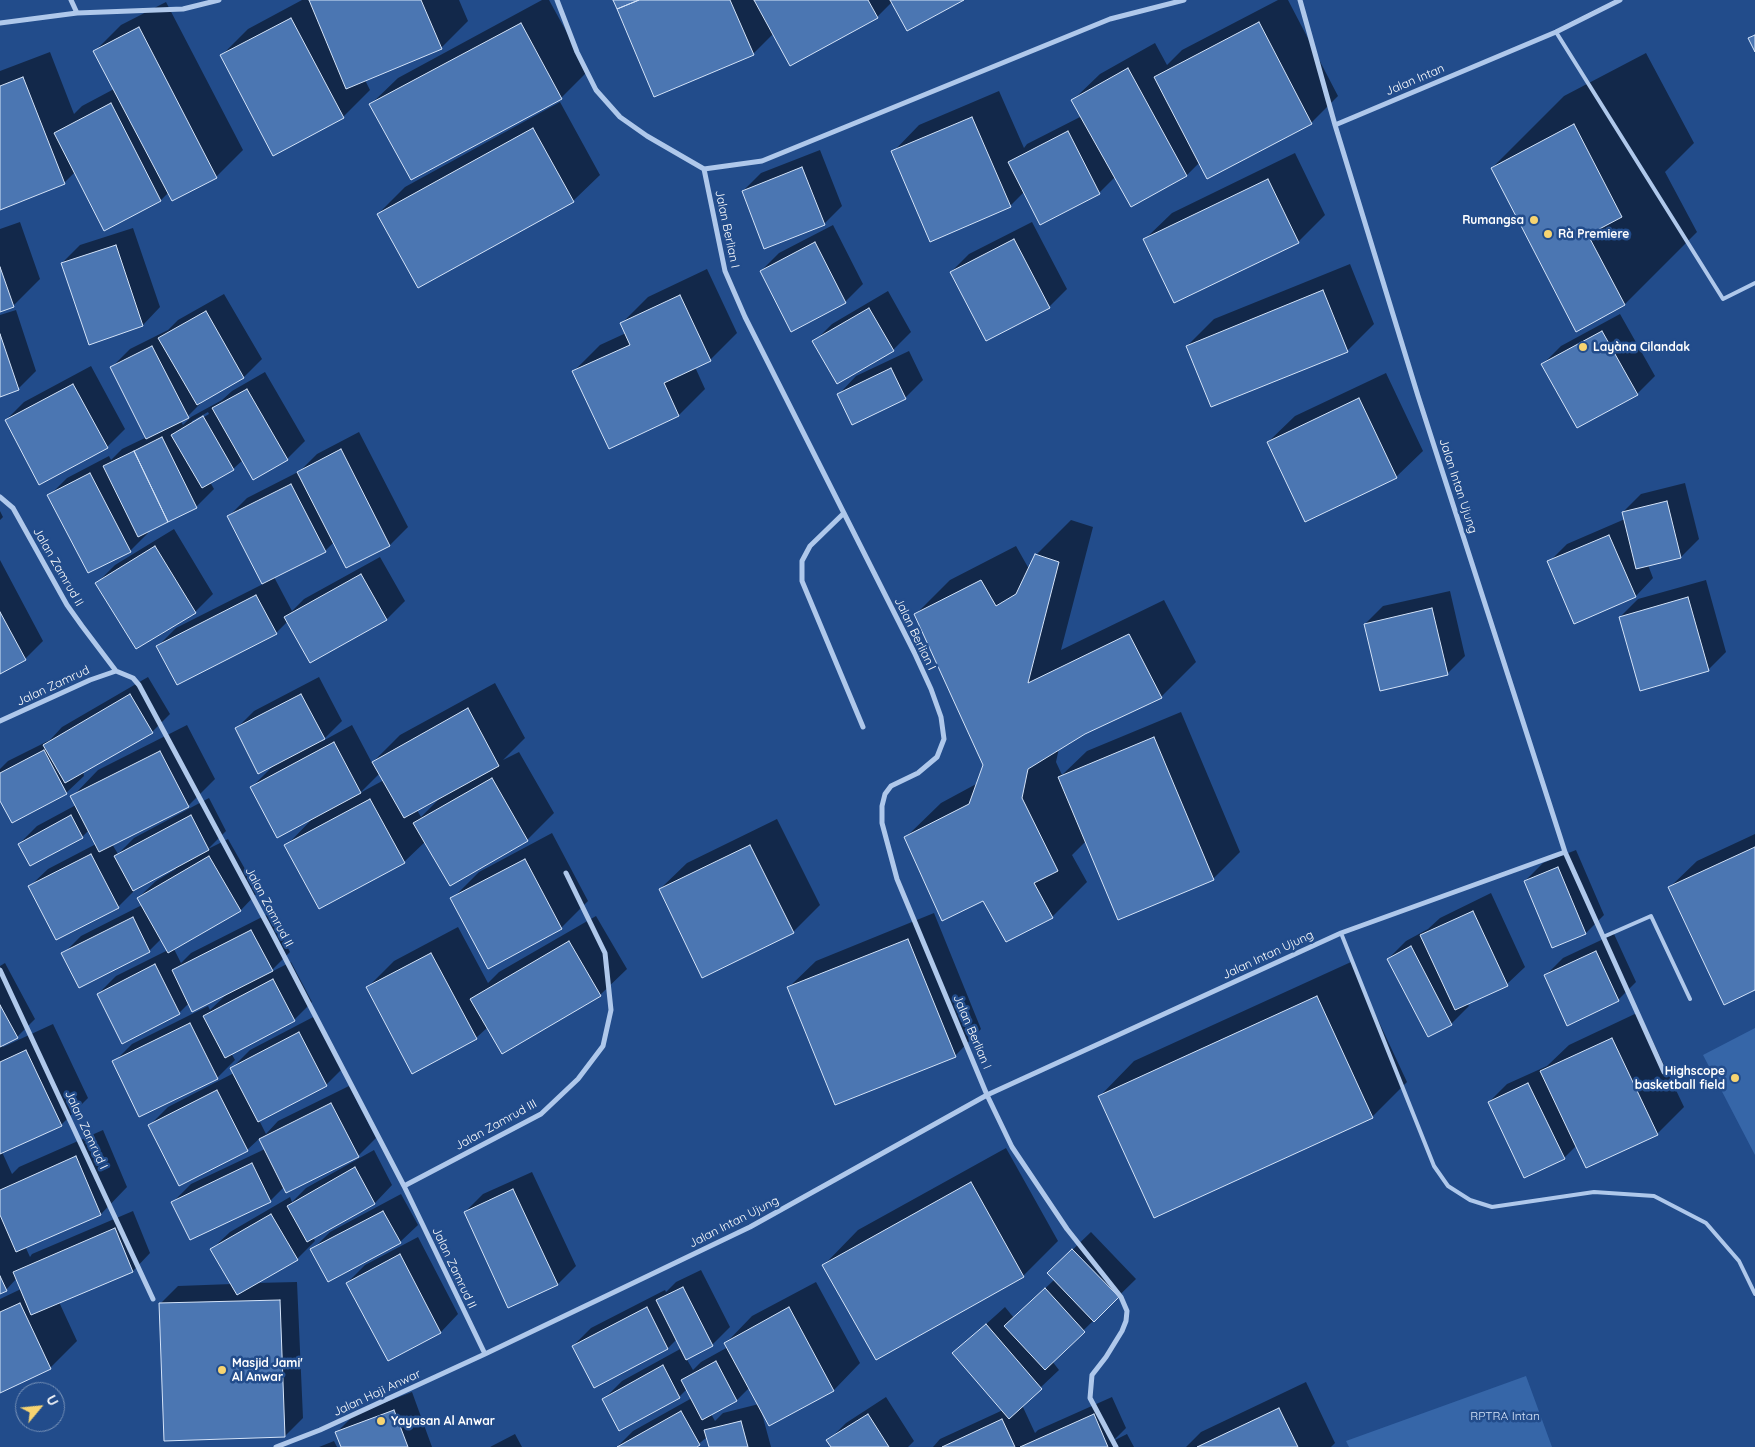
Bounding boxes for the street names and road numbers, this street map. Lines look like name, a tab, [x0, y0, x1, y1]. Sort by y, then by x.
street label: Jalan Intan	[1383, 61, 1447, 99]
street label: Jalan Berlian I	[712, 189, 742, 269]
street label: Jalan Intan Ujung	[1436, 437, 1480, 535]
street label: Jalan Zamrud II	[30, 525, 86, 609]
street label: Jalan Berlian I	[891, 595, 939, 673]
street label: Jalan Zamrud	[14, 663, 92, 709]
street label: Jalan Zamrud II	[242, 865, 296, 949]
street label: Jalan Intan Ujung	[1220, 928, 1316, 982]
street label: Jalan Berlian I	[950, 993, 994, 1071]
street label: Jalan Zamrud I	[61, 1088, 111, 1172]
street label: Jalan Zamrud III	[453, 1097, 539, 1153]
street label: Jalan Intan Ujung	[687, 1193, 781, 1251]
street label: Jalan Zamrud II	[429, 1225, 479, 1311]
street label: Jalan Haji Anwar	[331, 1366, 423, 1420]

